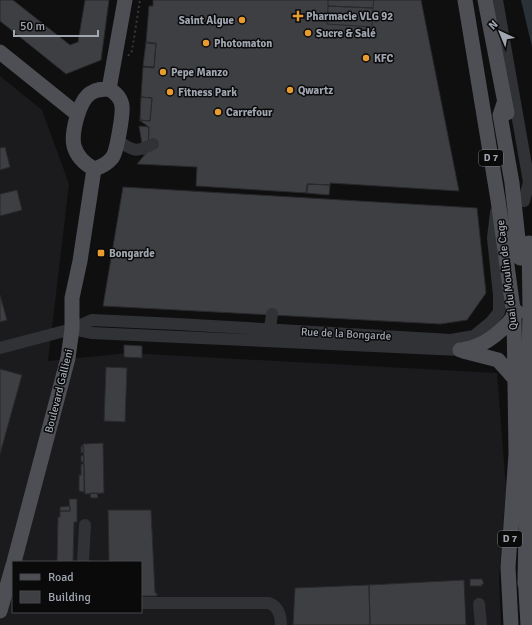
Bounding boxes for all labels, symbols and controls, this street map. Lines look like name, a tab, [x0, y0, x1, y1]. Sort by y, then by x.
place label: Pharmacie VLG 92	[306, 10, 393, 23]
marker: Pharmacie VLG 92	[293, 11, 303, 21]
scale bar	[14, 12, 98, 38]
north arrow	[480, 12, 520, 52]
place label: Saint Algue	[179, 14, 235, 27]
marker: Saint Algue	[237, 15, 247, 25]
text: N	[486, 18, 501, 33]
text: 50 m	[20, 19, 45, 34]
place label: Sucre & Salé	[316, 27, 376, 40]
marker: Sucre & Salé	[303, 28, 313, 38]
place label: Photomaton	[214, 37, 272, 50]
marker: Photomaton	[201, 38, 211, 48]
place label: KFC	[374, 52, 394, 65]
marker: KFC	[361, 53, 371, 63]
place label: Pepe Manzo	[171, 66, 228, 79]
marker: Pepe Manzo	[158, 67, 168, 77]
place label: Qwartz	[298, 84, 333, 97]
marker: Qwartz	[285, 85, 295, 95]
place label: Fitness Park	[178, 86, 237, 99]
marker: Fitness Park	[165, 87, 175, 97]
place label: Carrefour	[226, 106, 273, 119]
marker: Carrefour	[213, 107, 223, 117]
road number: D 7	[479, 150, 503, 166]
street label: Quai du Moulin de Cage	[494, 219, 520, 331]
place label: Bongarde	[109, 247, 155, 260]
marker: Bongarde	[96, 248, 106, 258]
street label: Rue de la Bongarde	[301, 325, 391, 343]
street label: Boulevard Gallieni	[42, 348, 76, 434]
road number: D 7	[498, 531, 522, 547]
legend	[12, 561, 142, 613]
text: Road	[48, 570, 74, 585]
text: Building	[48, 590, 91, 605]

